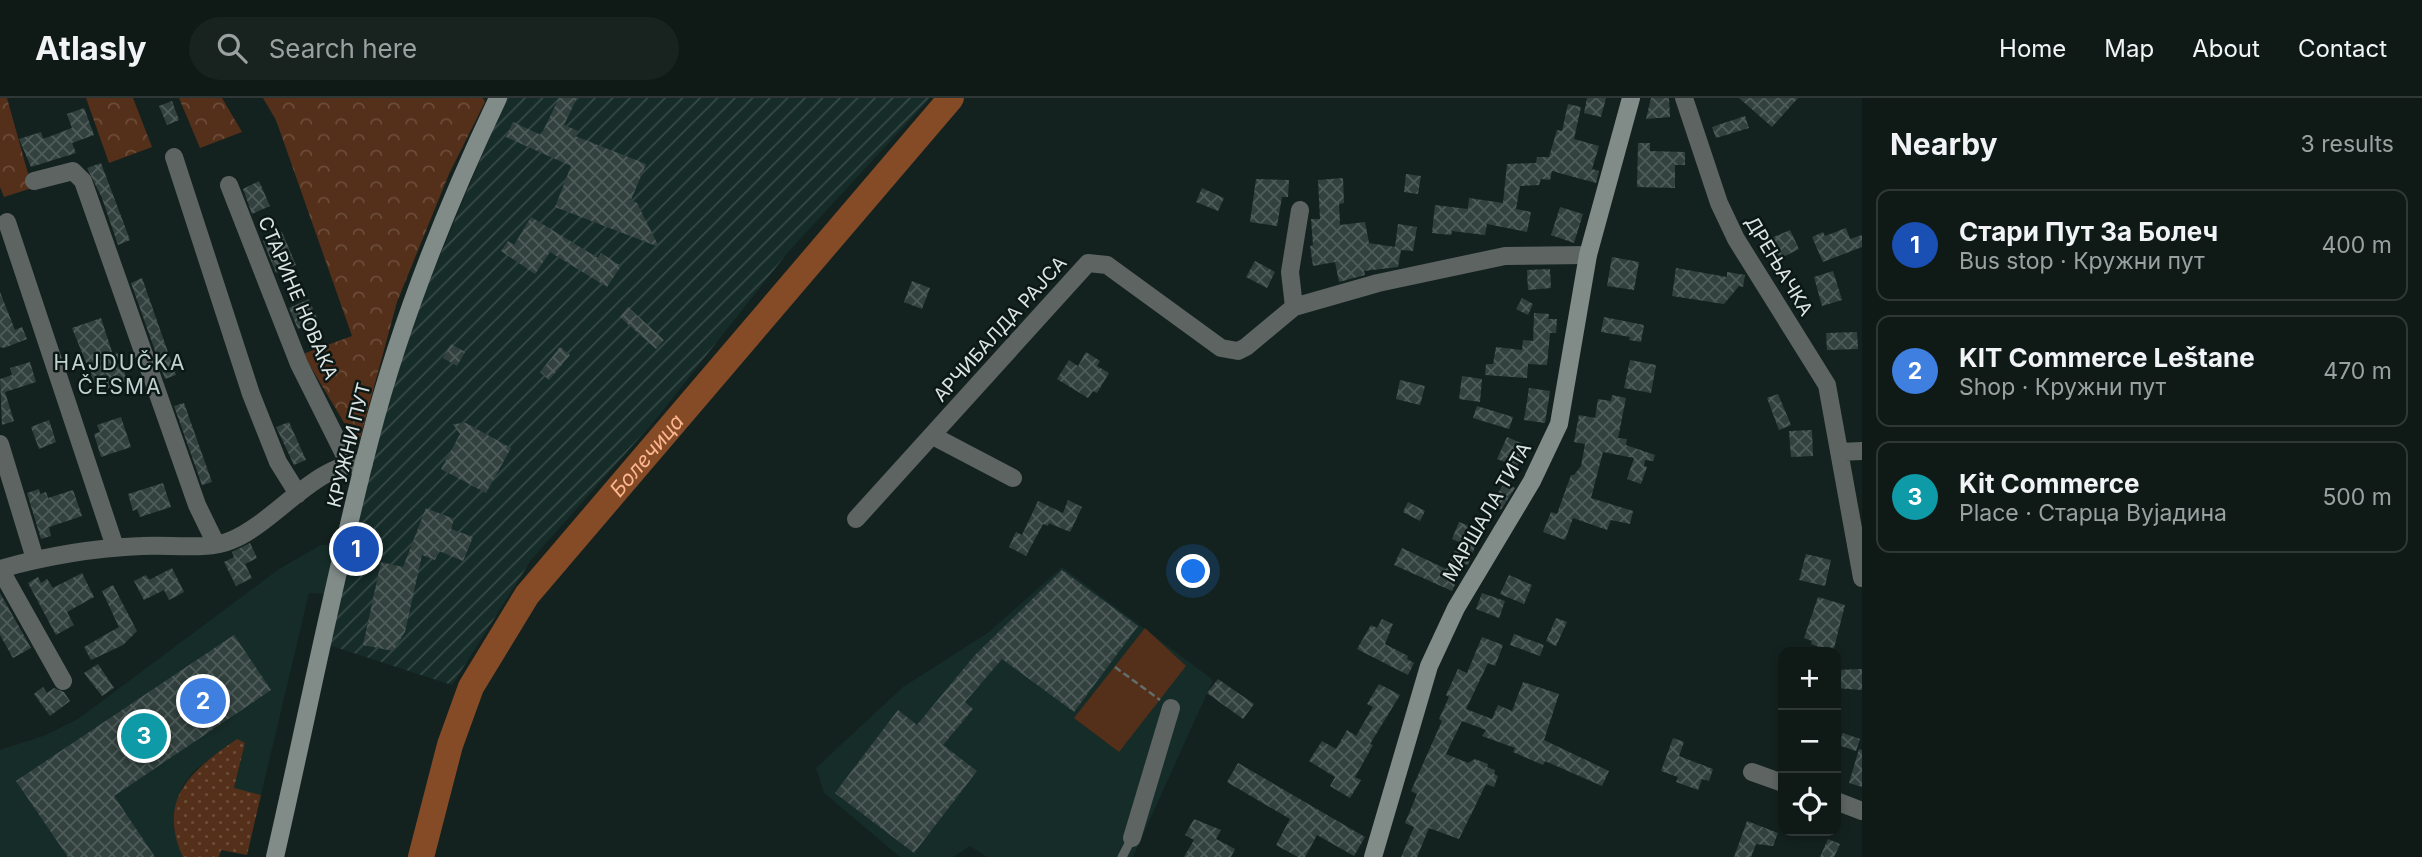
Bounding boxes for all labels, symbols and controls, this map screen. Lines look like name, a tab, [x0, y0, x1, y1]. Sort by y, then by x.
search box	[189, 17, 679, 80]
text: Atlasly	[35, 28, 147, 68]
icon: search	[213, 29, 251, 67]
text: Search here	[269, 33, 417, 64]
text: Home	[1999, 34, 2066, 63]
text: Map	[2104, 34, 2154, 63]
text: About	[2192, 34, 2260, 63]
text: Contact	[2298, 34, 2387, 63]
text: Nearby	[1890, 126, 1998, 162]
text: 3 results	[2301, 130, 2394, 158]
street label: ДРЕЊАЧКА	[1740, 212, 1818, 320]
street label: СТАРИНЕ НОВАКА	[253, 213, 343, 383]
text: Стари Пут За Болеч	[1959, 216, 2218, 247]
text: 1	[1910, 231, 1920, 259]
text: 400 m	[2322, 231, 2392, 259]
text: Bus stop · Кружни пут	[1959, 247, 2205, 275]
street label: АРЧИБАЛДА РАЈСА	[929, 252, 1071, 406]
text: KIT Commerce Leštane	[1959, 342, 2255, 373]
district label: HAJDUČKA ČESMA	[54, 350, 186, 399]
text: 2	[1908, 357, 1922, 385]
text: 470 m	[2323, 357, 2392, 385]
text: Shop · Кружни пут	[1959, 373, 2166, 401]
street label: КРУЖНИ ПУТ	[322, 380, 376, 510]
water label: Болечица	[604, 409, 689, 501]
street label: МАРШАЛА ТИТА	[1438, 438, 1536, 586]
text: Kit Commerce	[1959, 468, 2139, 499]
text: 3	[1908, 483, 1922, 511]
text: 500 m	[2322, 483, 2392, 511]
text: Place · Старца Вујадина	[1959, 499, 2227, 527]
pin: 1	[333, 523, 379, 575]
your location	[1176, 554, 1210, 588]
map controls	[1778, 647, 1841, 836]
button: +	[1778, 647, 1841, 710]
pin: 2	[180, 675, 226, 727]
pin: 3	[121, 710, 167, 762]
button: −	[1778, 710, 1841, 773]
button: locate	[1778, 773, 1841, 836]

